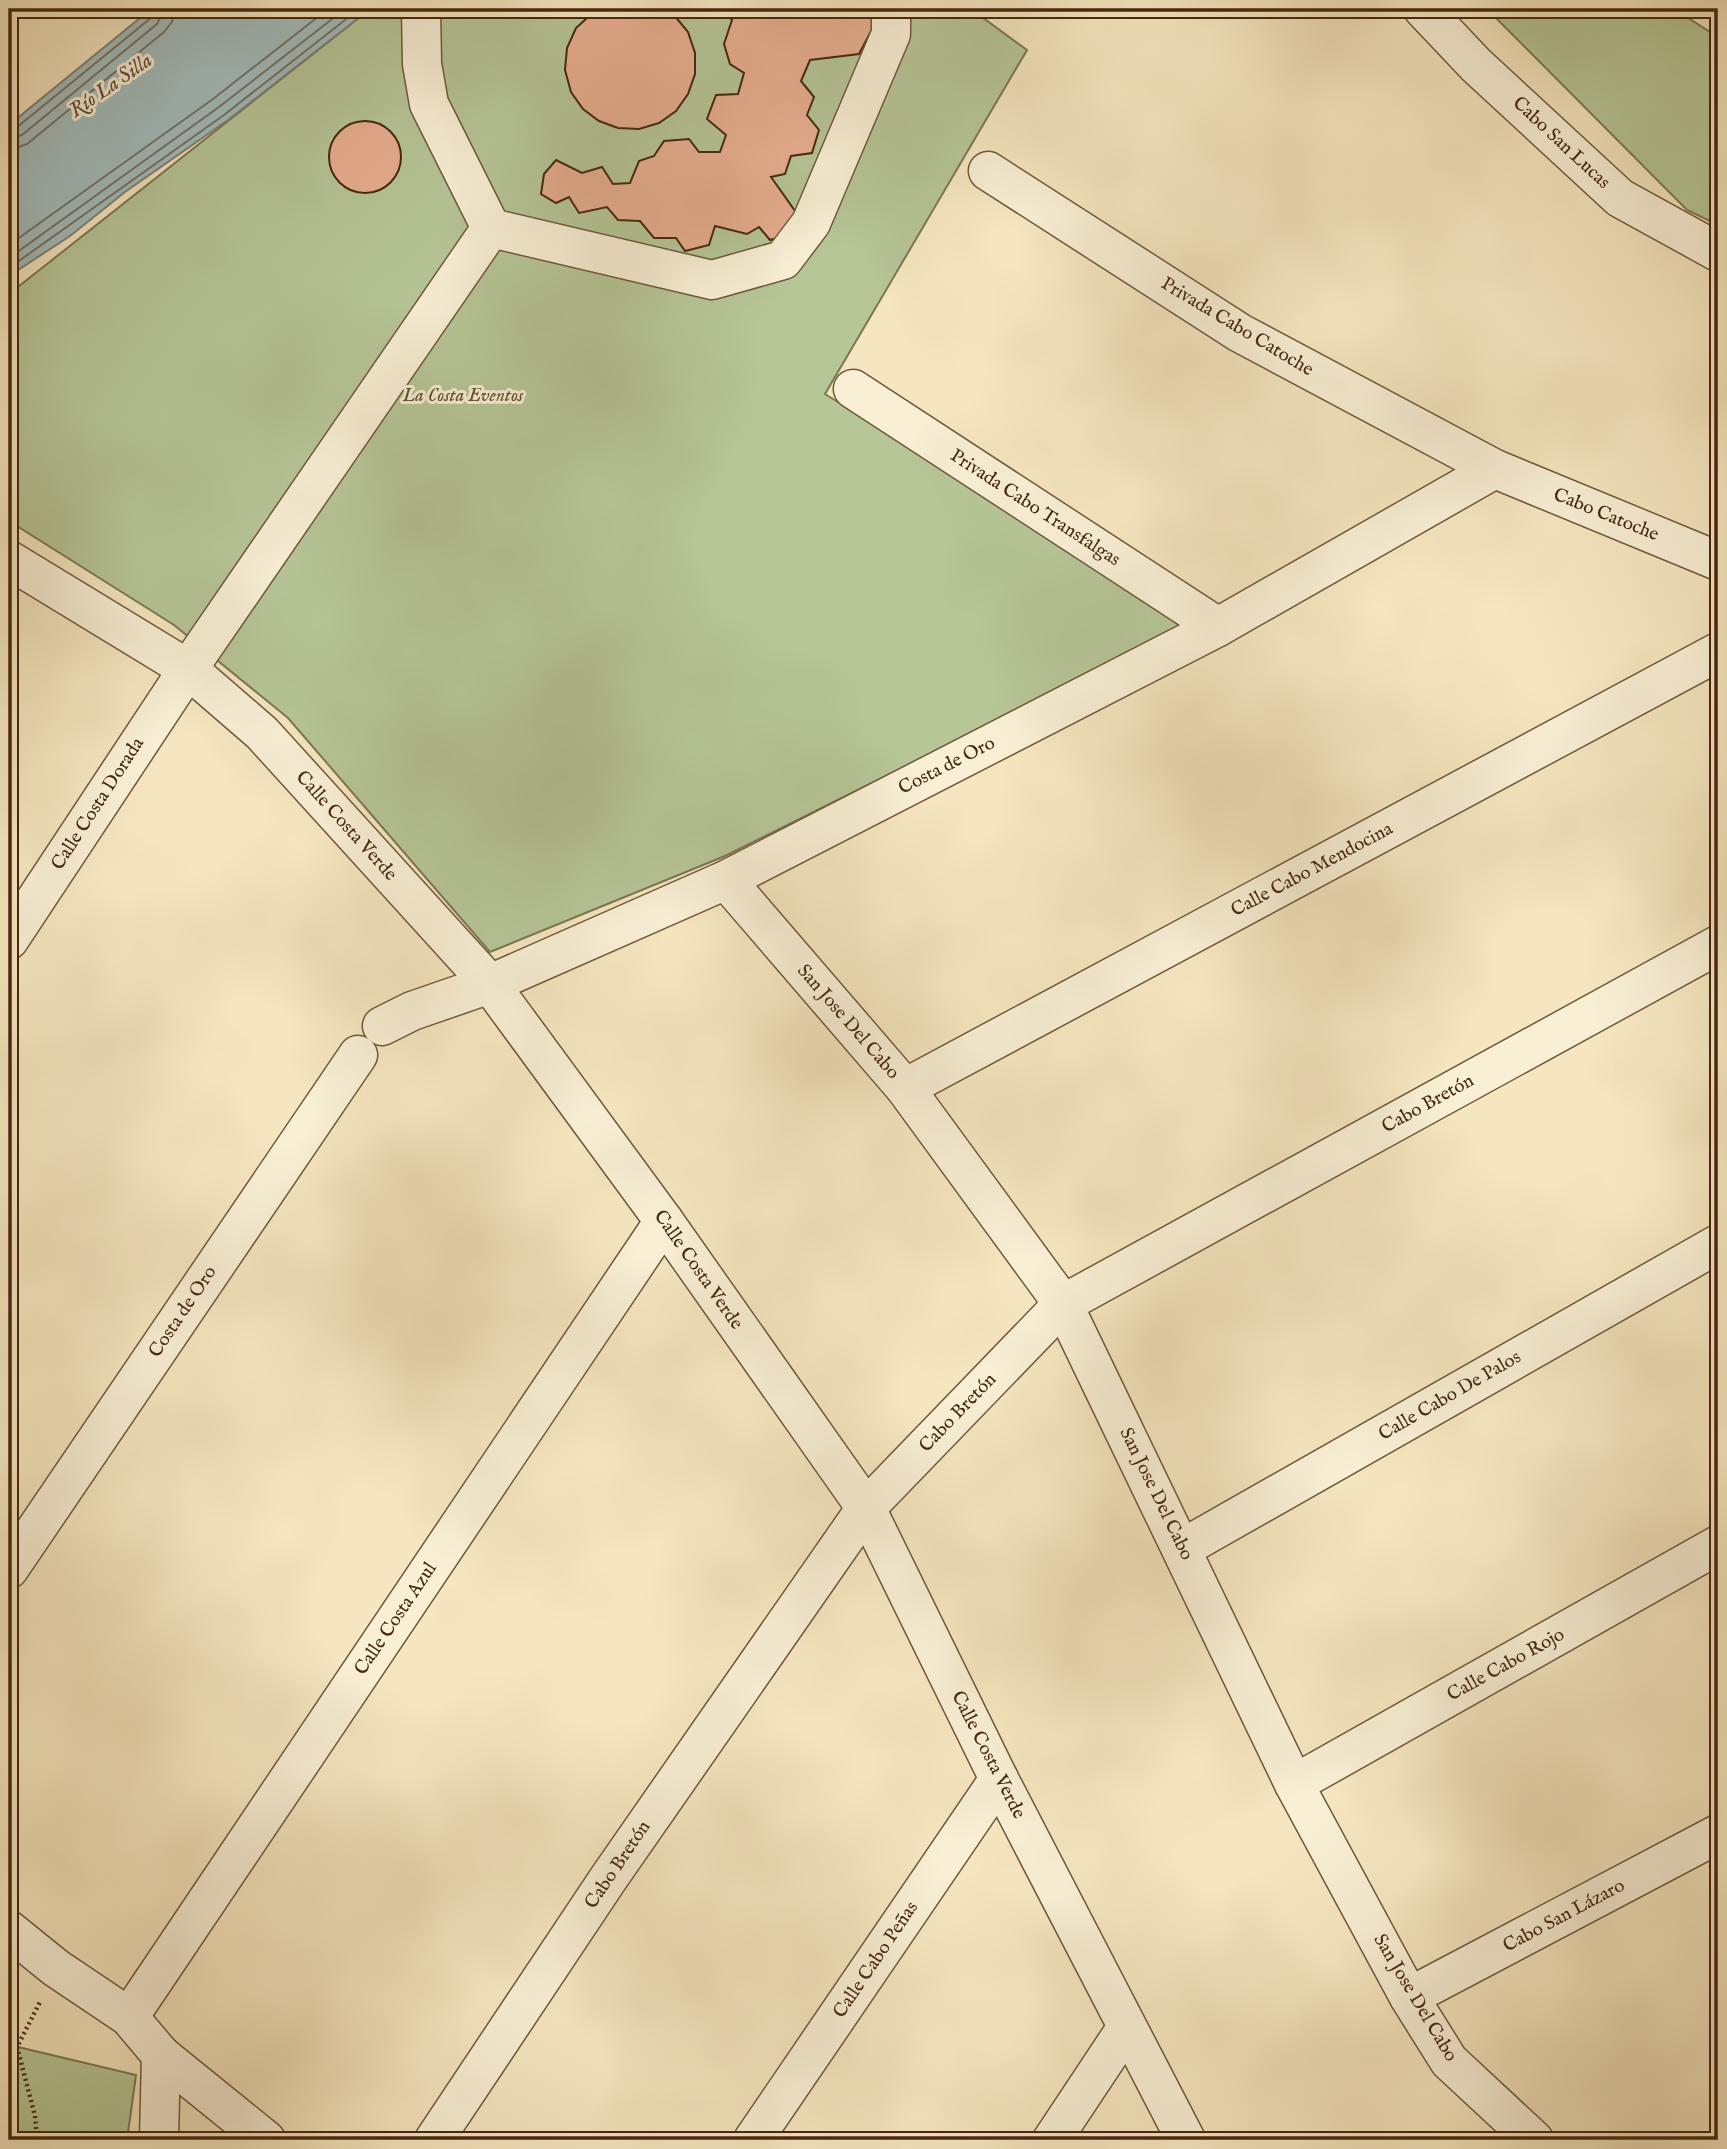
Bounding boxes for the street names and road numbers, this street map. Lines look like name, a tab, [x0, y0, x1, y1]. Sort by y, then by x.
street label: Cabo San Lucas	[1507, 92, 1615, 194]
street label: Privada Cabo Catoche	[1156, 272, 1318, 382]
street label: Privada Cabo Transfalgas	[945, 444, 1125, 572]
street label: Cabo Catoche	[1550, 483, 1663, 547]
street label: Costa de Oro	[895, 731, 999, 801]
street label: Calle Costa Dorada	[46, 733, 150, 875]
street label: Calle Costa Verde	[290, 766, 402, 886]
street label: Calle Cabo Mendocina	[1227, 817, 1398, 923]
street label: San Jose Del Cabo	[791, 959, 905, 1085]
street label: Cabo Bretón	[1378, 1069, 1478, 1139]
street label: Calle Costa Verde	[648, 1206, 748, 1335]
street label: Costa de Oro	[144, 1262, 222, 1362]
street label: Calle Cabo De Palos	[1374, 1345, 1526, 1447]
street label: Cabo Bretón	[914, 1368, 1002, 1458]
street label: San Jose Del Cabo	[1113, 1424, 1199, 1564]
street label: Calle Costa Azul	[349, 1557, 443, 1680]
street label: Calle Cabo Rojo	[1443, 1623, 1569, 1707]
street label: Calle Costa Verde	[945, 1687, 1031, 1823]
street label: Cabo Bretón	[580, 1816, 656, 1914]
street label: Cabo San Lázaro	[1499, 1874, 1629, 1958]
street label: Calle Cabo Peñas	[828, 1897, 924, 2023]
street label: San Jose Del Cabo	[1367, 1930, 1463, 2066]

